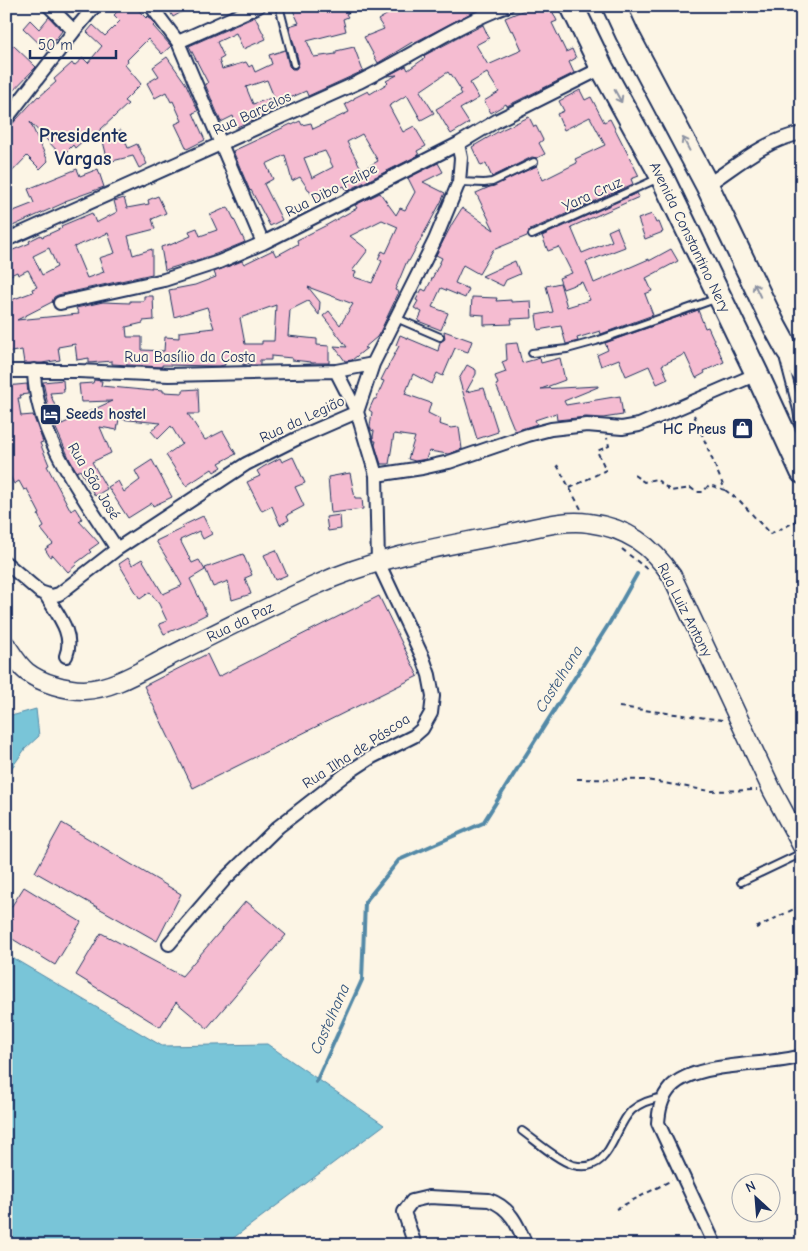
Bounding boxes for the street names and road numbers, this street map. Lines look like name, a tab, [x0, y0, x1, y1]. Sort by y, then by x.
street label: Rua Barcelos	[210, 87, 294, 139]
street label: Rua Dibo Felipe	[282, 159, 380, 221]
street label: Avenida Constantino Nery	[646, 159, 734, 315]
street label: Yara Cruz	[559, 173, 625, 215]
street label: Rua Basílio da Costa	[124, 348, 256, 366]
street label: Rua da Legião	[257, 391, 347, 447]
street label: Rua São José	[64, 439, 124, 523]
street label: Rua Luiz Antony	[654, 560, 717, 660]
street label: Rua da Paz	[204, 598, 277, 646]
street label: Rua Ilha de Páscoa	[299, 710, 413, 792]

